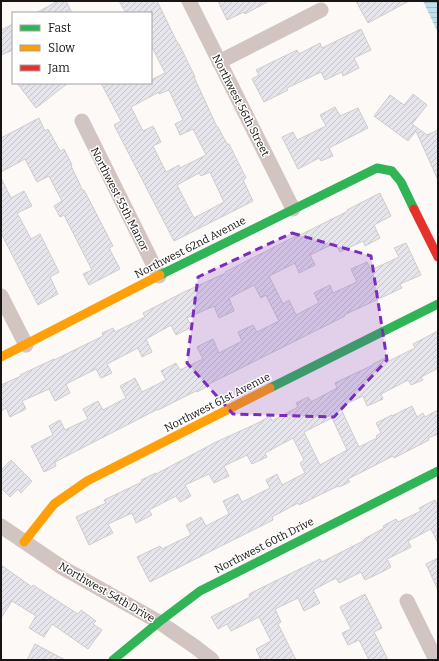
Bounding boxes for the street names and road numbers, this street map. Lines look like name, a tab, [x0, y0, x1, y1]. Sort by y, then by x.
street label: Northwest 56th Street	[209, 52, 272, 158]
street label: Northwest 55th Manor	[88, 145, 151, 253]
street label: Northwest 62nd Avenue	[133, 214, 248, 281]
street label: Northwest 61st Avenue	[162, 370, 272, 435]
street label: Northwest 60th Drive	[212, 515, 316, 576]
street label: Northwest 54th Drive	[57, 560, 157, 625]

